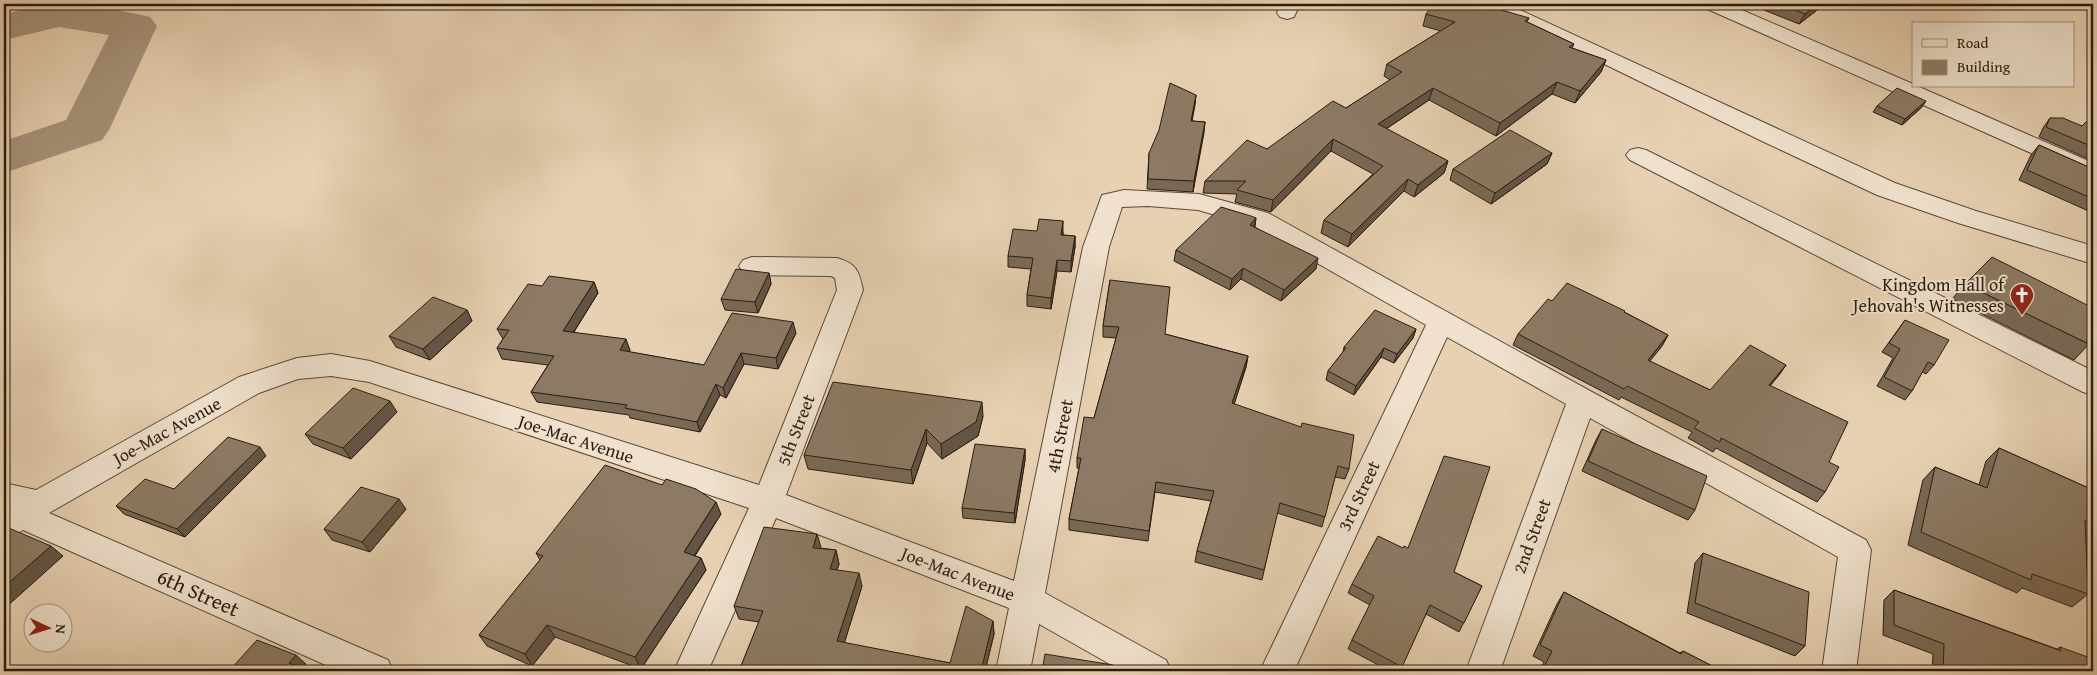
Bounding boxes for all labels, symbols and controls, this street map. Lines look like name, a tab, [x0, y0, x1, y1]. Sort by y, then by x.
legend	[1912, 22, 2074, 88]
text: Road	[1957, 32, 1988, 53]
text: Building	[1957, 56, 2011, 77]
place label: Kingdom Hall of Jehovah's Witnesses	[1851, 271, 2006, 319]
church icon: Kingdom Hall of Jehovah's Witnesses	[2009, 282, 2035, 316]
street label: Joe-Mac Avenue	[106, 390, 226, 472]
street label: 5th Street	[770, 390, 822, 470]
street label: 4th Street	[1039, 396, 1080, 475]
street label: Joe-Mac Avenue	[513, 407, 637, 470]
street label: 3rd Street	[1330, 456, 1387, 535]
street label: 2nd Street	[1506, 494, 1558, 577]
street label: Joe-Mac Avenue	[895, 539, 1019, 608]
street label: 6th Street	[152, 561, 245, 625]
north arrow	[22, 602, 72, 652]
text: N	[51, 624, 71, 635]

